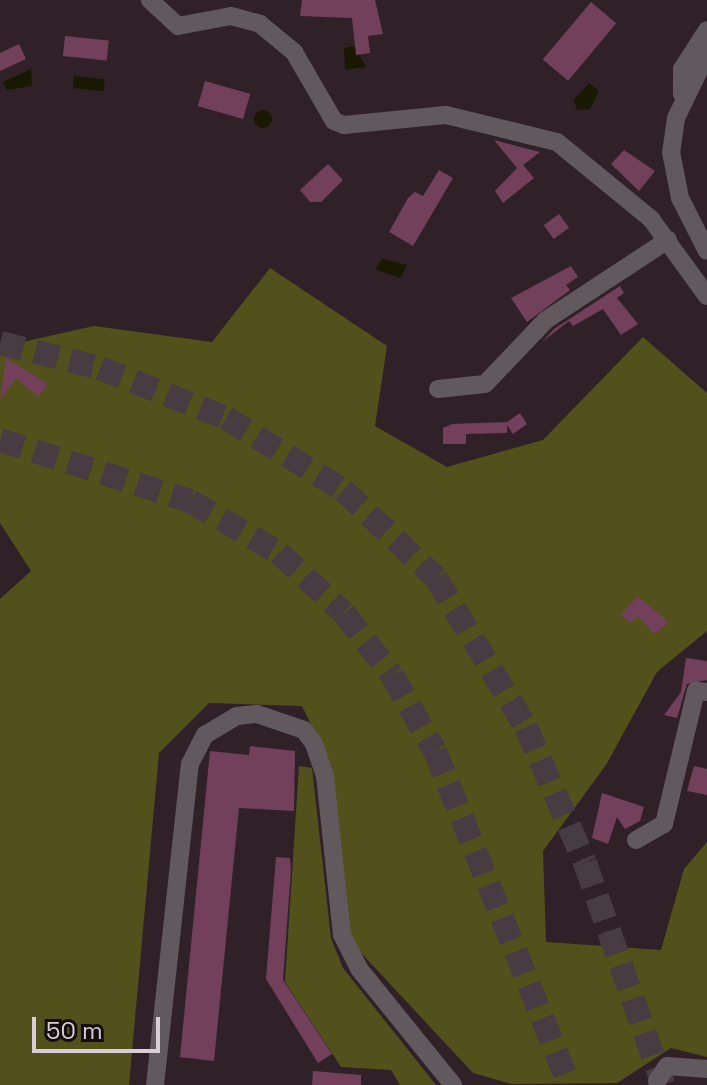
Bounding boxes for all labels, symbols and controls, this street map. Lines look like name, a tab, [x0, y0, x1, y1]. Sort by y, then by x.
scale bar	[36, 1001, 164, 1051]
text: 50 m	[46, 1015, 103, 1046]

